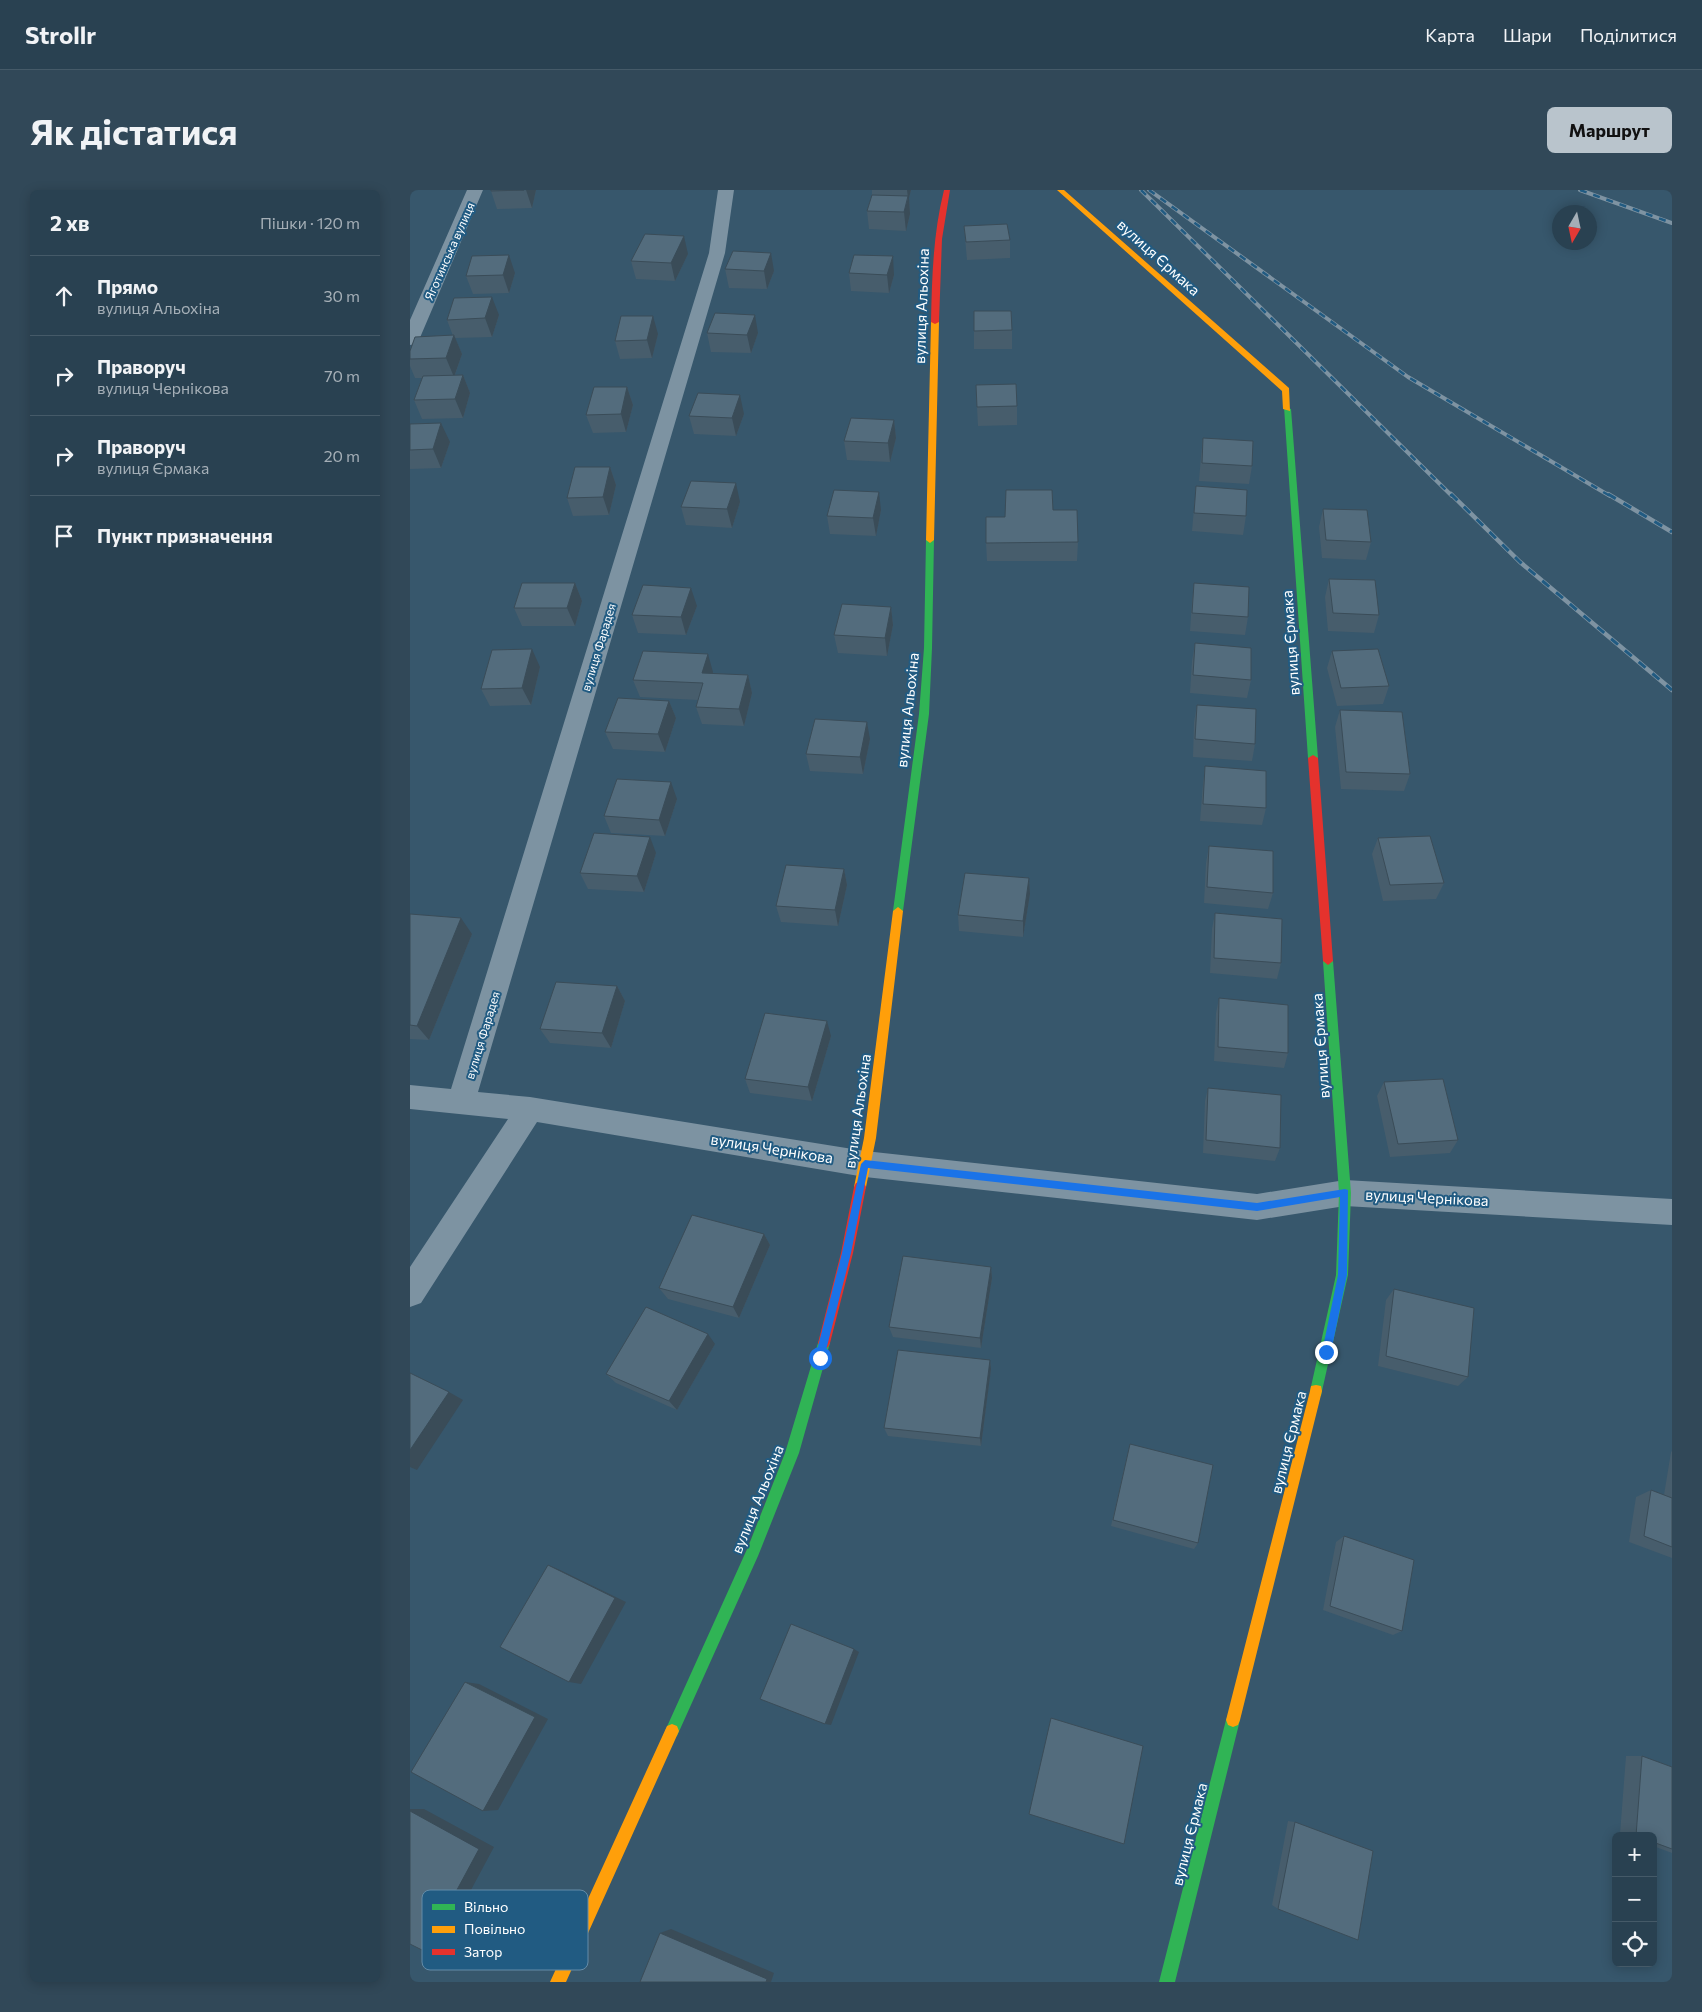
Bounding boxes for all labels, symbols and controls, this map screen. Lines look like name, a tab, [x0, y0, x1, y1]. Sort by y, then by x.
text: Strollr	[25, 20, 96, 49]
text: Карта	[1425, 24, 1475, 46]
text: Шари	[1503, 24, 1552, 46]
text: Поділитися	[1580, 24, 1677, 46]
button: Маршрут	[1547, 107, 1672, 153]
text: Як дістатися	[30, 109, 238, 152]
street label: Яготинська вулиця	[421, 200, 477, 302]
north arrow	[1552, 205, 1597, 250]
text: 2 хв	[50, 210, 89, 235]
text: Пішки · 120 m	[260, 213, 360, 232]
street label: вулиця Єрмака	[1114, 215, 1204, 299]
street label: вулиця Альохіна	[910, 248, 932, 364]
text: Прямо	[97, 275, 158, 298]
icon: ahead	[50, 282, 78, 310]
text: 30 m	[323, 286, 360, 305]
text: вулиця Альохіна	[97, 298, 220, 317]
text: Праворуч	[97, 355, 186, 378]
icon: right	[50, 362, 78, 390]
text: 70 m	[324, 366, 360, 385]
text: вулиця Чернікова	[97, 378, 229, 397]
text: Праворуч	[97, 435, 186, 458]
icon: right	[50, 442, 78, 470]
text: 20 m	[324, 446, 360, 465]
text: вулиця Єрмака	[97, 458, 209, 477]
icon: arrive	[50, 522, 78, 550]
text: Пункт призначення	[97, 524, 273, 547]
street label: вулиця Єрмака	[1277, 590, 1303, 696]
street label: вулиця Фарадея	[578, 601, 618, 693]
street label: вулиця Альохіна	[892, 652, 922, 768]
street label: вулиця Фарадея	[462, 989, 502, 1081]
street label: вулиця Єрмака	[1307, 993, 1333, 1099]
street label: вулиця Альохіна	[840, 1053, 874, 1169]
street label: вулиця Чернікова	[710, 1129, 834, 1167]
street label: вулиця Чернікова	[1365, 1185, 1489, 1209]
route end	[1315, 1341, 1338, 1364]
route start	[809, 1347, 832, 1370]
street label: вулиця Єрмака	[1267, 1389, 1309, 1495]
street label: вулиця Альохіна	[727, 1442, 787, 1556]
street label: вулиця Єрмака	[1168, 1781, 1210, 1887]
map controls	[1612, 1832, 1657, 1967]
button: +	[1612, 1832, 1657, 1877]
button: −	[1612, 1877, 1657, 1922]
legend	[422, 1890, 588, 1970]
text: Вільно	[464, 1898, 508, 1915]
text: Повільно	[464, 1920, 525, 1937]
button: locate	[1612, 1922, 1657, 1967]
text: Затор	[464, 1943, 502, 1960]

